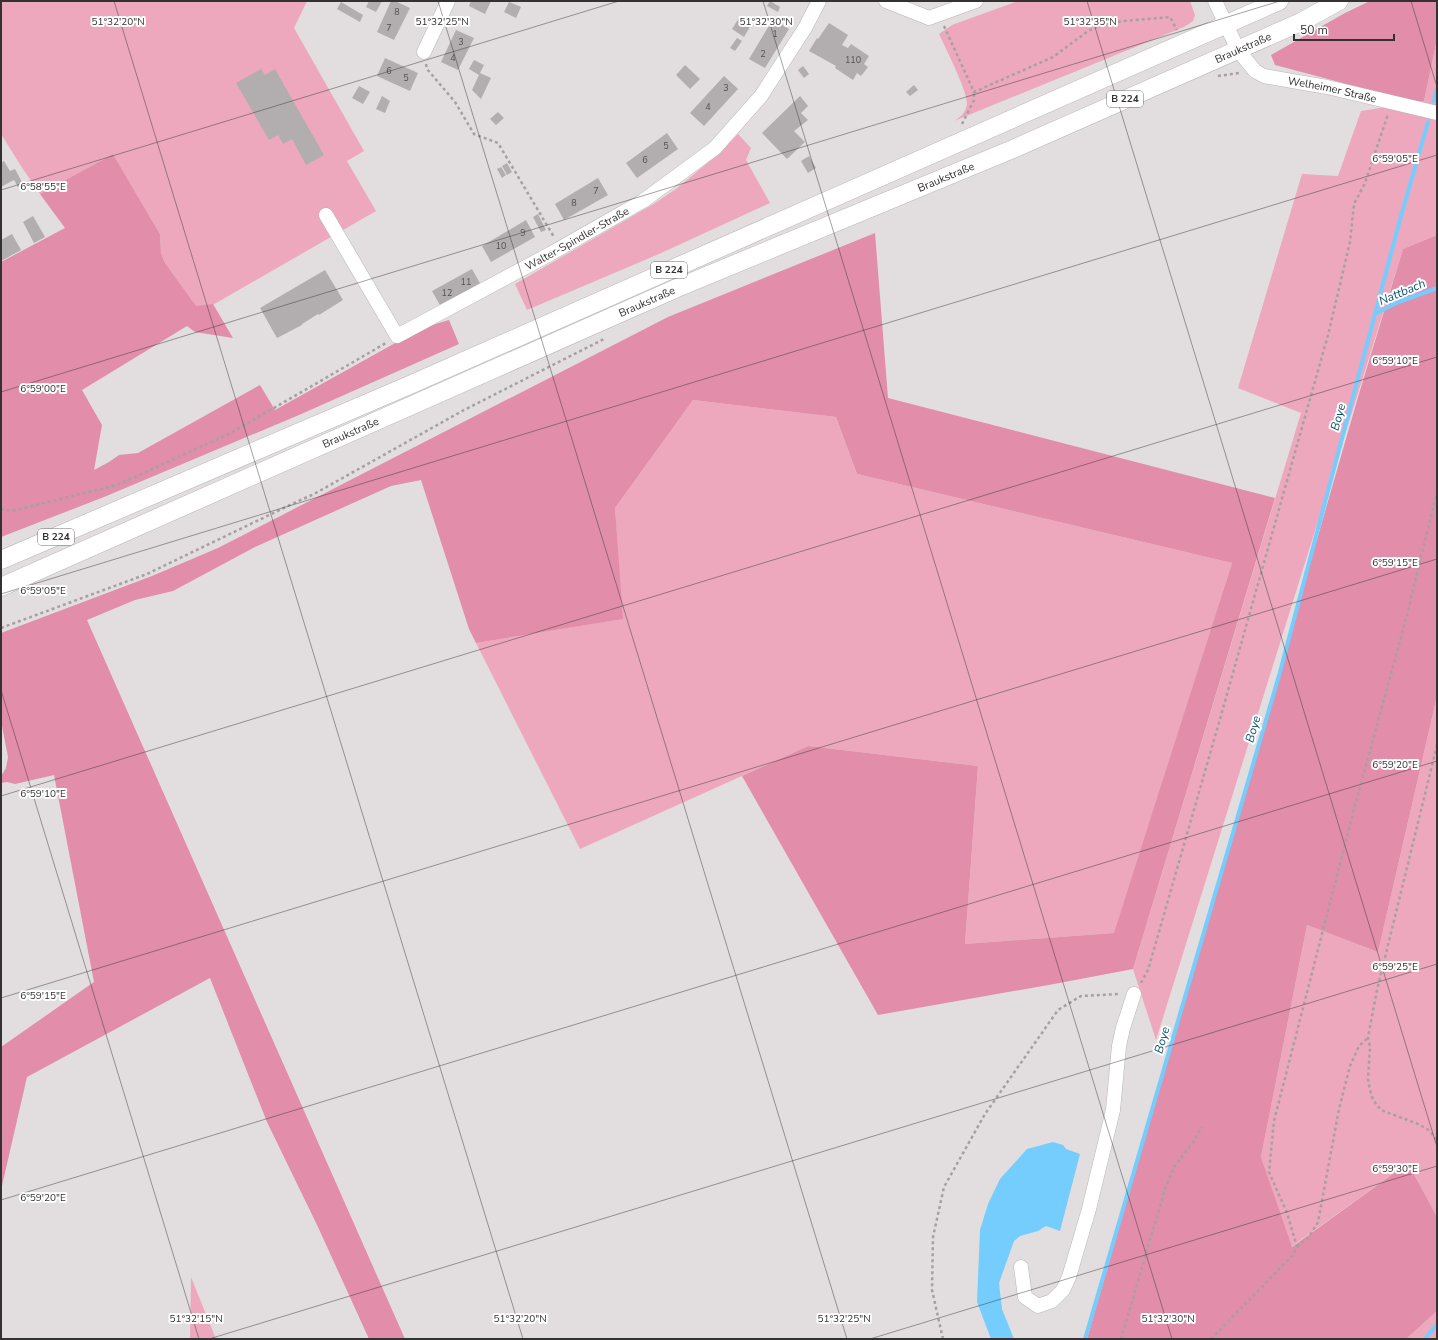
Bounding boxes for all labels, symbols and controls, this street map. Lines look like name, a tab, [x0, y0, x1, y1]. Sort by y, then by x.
house number: 8	[394, 6, 400, 18]
text: 51°32'20"N	[91, 15, 145, 29]
text: 51°32'25"N	[415, 15, 469, 29]
text: 51°32'30"N	[739, 15, 793, 29]
text: 51°32'35"N	[1063, 15, 1117, 29]
scale bar	[1294, 16, 1394, 42]
house number: 7	[386, 22, 392, 34]
text: 50 m	[1300, 22, 1328, 38]
house number: 1	[772, 28, 778, 40]
street label: Braukstraße	[1212, 29, 1274, 67]
house number: 3	[458, 36, 464, 48]
house number: 2	[760, 48, 766, 60]
house number: 4	[450, 52, 456, 64]
house number: 110	[845, 54, 861, 66]
house number: 6	[386, 65, 392, 77]
house number: 5	[403, 72, 409, 84]
street label: Welheimer Straße	[1287, 73, 1378, 106]
house number: 3	[723, 82, 729, 94]
road number: B 224	[1107, 91, 1143, 107]
house number: 4	[705, 101, 711, 113]
house number: 5	[663, 140, 669, 152]
text: 6°59'05"E	[1372, 152, 1418, 166]
house number: 6	[642, 154, 648, 166]
street label: Braukstraße	[915, 158, 977, 195]
text: 6°58'55"E	[20, 180, 66, 194]
house number: 7	[593, 185, 599, 197]
house number: 8	[571, 197, 577, 209]
street label: Walter-Spindler-Straße	[522, 203, 632, 274]
house number: 9	[520, 227, 526, 239]
house number: 10	[496, 240, 506, 252]
road number: B 224	[651, 262, 687, 278]
water label: Nattbach	[1376, 275, 1428, 309]
house number: 11	[461, 276, 471, 288]
street label: Braukstraße	[616, 282, 677, 320]
house number: 12	[442, 287, 452, 299]
text: 6°59'10"E	[1372, 354, 1418, 368]
text: 6°59'00"E	[20, 382, 66, 396]
water label: Boye	[1327, 401, 1349, 432]
street label: Braukstraße	[320, 413, 381, 452]
road number: B 224	[38, 529, 74, 545]
text: 6°59'15"E	[1372, 556, 1418, 570]
text: 6°59'05"E	[20, 584, 66, 598]
water label: Boye	[1242, 713, 1265, 744]
text: 6°59'20"E	[1372, 758, 1418, 772]
text: 6°59'10"E	[20, 787, 66, 801]
text: 6°59'25"E	[1372, 960, 1418, 974]
text: 6°59'15"E	[20, 989, 66, 1003]
water label: Boye	[1151, 1024, 1174, 1055]
text: 6°59'30"E	[1372, 1162, 1418, 1176]
text: 6°59'20"E	[20, 1191, 66, 1205]
text: 51°32'15"N	[169, 1312, 223, 1326]
text: 51°32'20"N	[493, 1312, 547, 1326]
text: 51°32'25"N	[817, 1312, 871, 1326]
text: 51°32'30"N	[1141, 1312, 1195, 1326]

